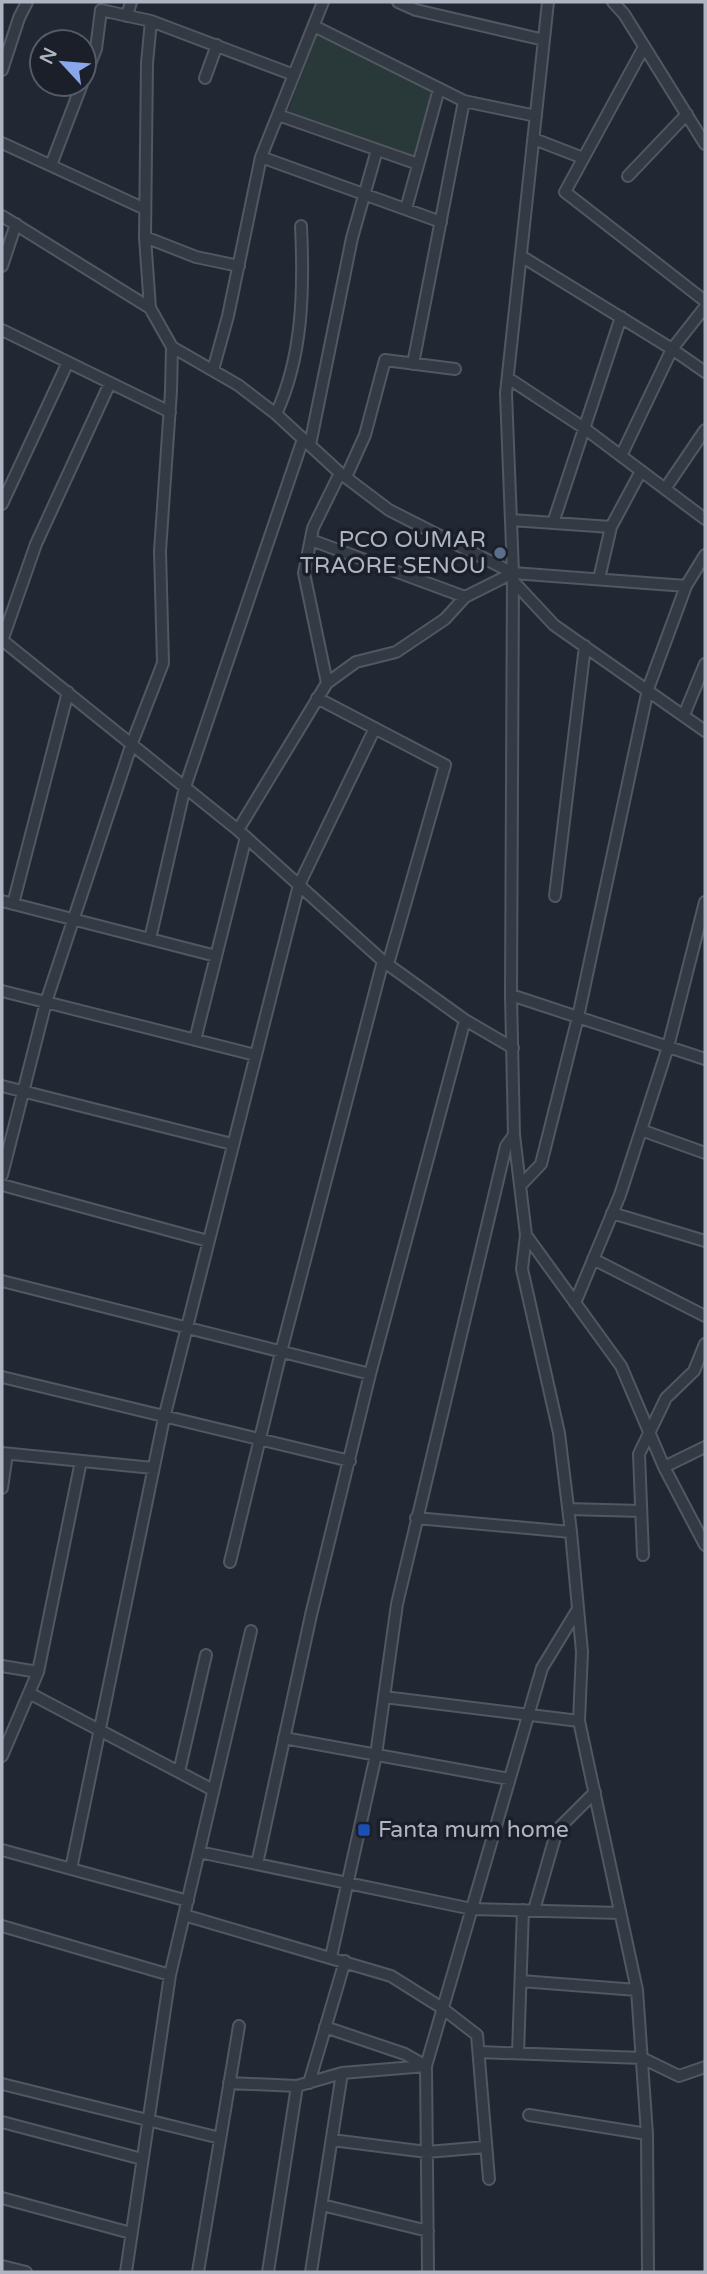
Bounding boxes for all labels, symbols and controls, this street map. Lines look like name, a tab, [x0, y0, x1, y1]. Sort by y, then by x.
north arrow	[28, 28, 98, 98]
text: N	[35, 44, 62, 68]
place label: PCO OUMAR TRAORE SENOU	[300, 526, 486, 580]
marker: PCO OUMAR TRAORE SENOU	[492, 545, 508, 561]
place label: Fanta mum home	[378, 1816, 569, 1844]
marker: Fanta mum home	[356, 1822, 372, 1838]

